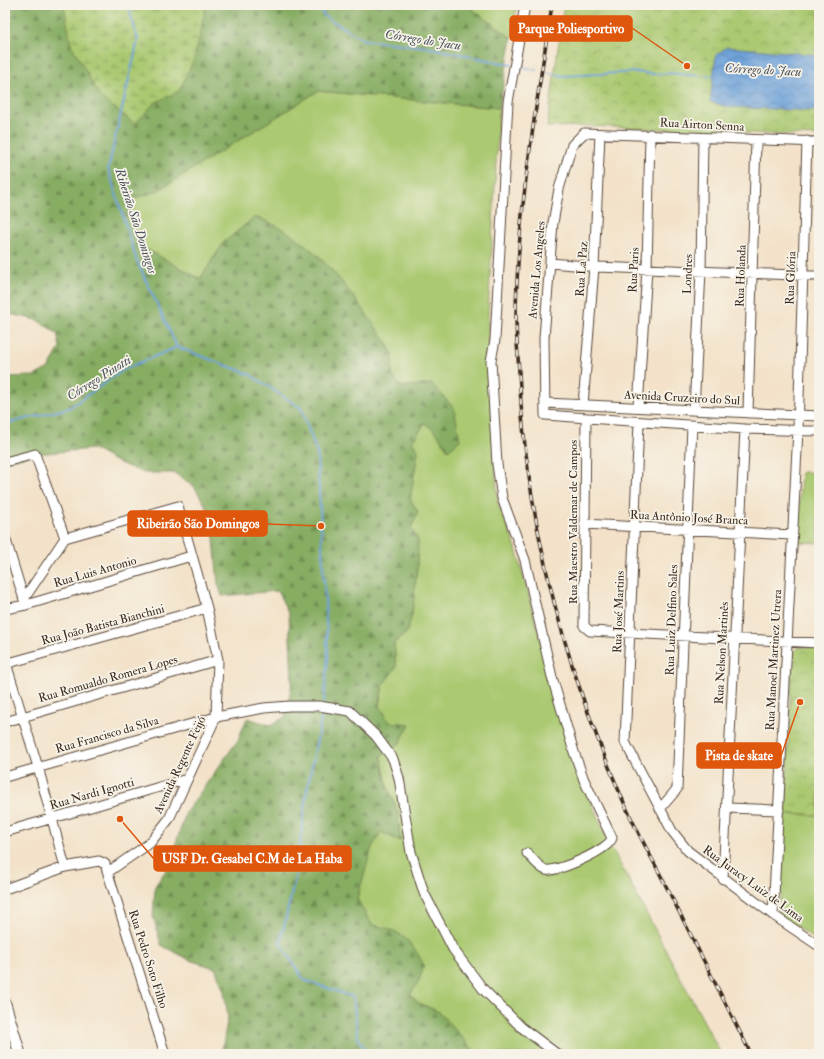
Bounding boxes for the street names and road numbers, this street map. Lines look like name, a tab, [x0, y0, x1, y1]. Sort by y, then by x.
street label: Rua Airton Senna	[659, 115, 746, 135]
street label: Avenida Los Angeles	[525, 220, 549, 321]
street label: Rua La Paz	[573, 240, 591, 297]
street label: Rua Holanda	[732, 243, 750, 308]
street label: Rua Paris	[625, 247, 643, 293]
street label: Rua Glória	[783, 250, 799, 305]
street label: Londres	[680, 254, 696, 294]
street label: Avenida Cruzeiro do Sul	[623, 387, 740, 409]
street label: Rua Maestro Valdemar de Campos	[566, 440, 581, 604]
street label: Rua Antônio José Branca	[630, 507, 750, 529]
street label: Rua Luis Antonio	[52, 553, 138, 591]
street label: Rua Luiz Delfino Sales	[663, 564, 681, 676]
street label: Rua José Martins	[610, 570, 628, 654]
street label: Rua Manoel Martinez Utrera	[763, 588, 785, 731]
street label: Rua João Batista Bianchini	[40, 601, 166, 649]
street label: Rua Nelson Martinês	[712, 601, 732, 705]
street label: Rua Romualdo Romera Lopes	[37, 652, 179, 706]
street label: Rua Francisco da Silva	[54, 713, 161, 757]
street label: Avenida Regente Feijó	[150, 714, 209, 817]
street label: Rua Nardi Ignotti	[48, 775, 136, 813]
street label: Rua Juracy Luiz de Lima	[700, 842, 807, 926]
street label: Rua Pedro Soto Filho	[125, 908, 171, 1010]

